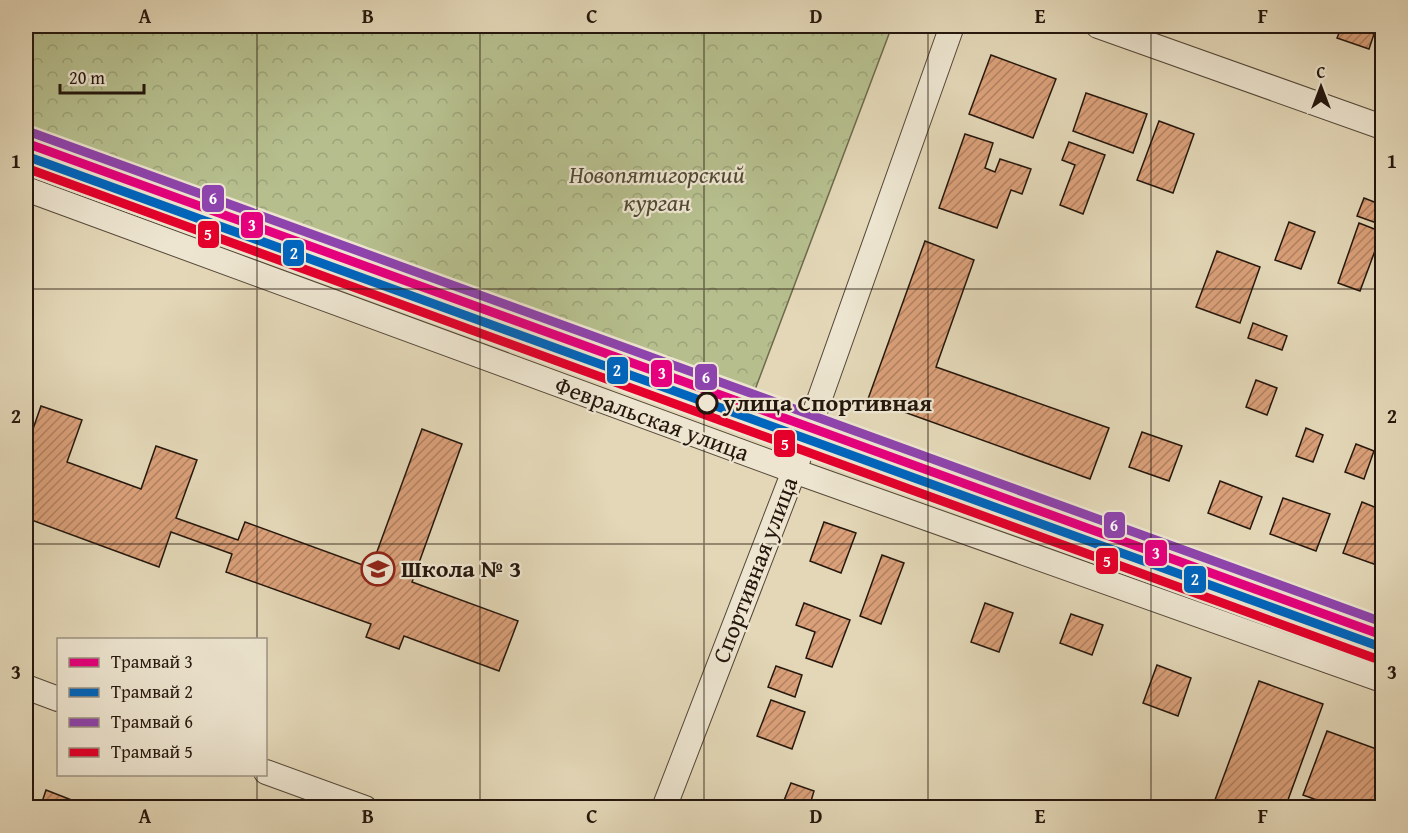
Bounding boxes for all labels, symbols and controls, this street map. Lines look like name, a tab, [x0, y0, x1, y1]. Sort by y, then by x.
text: A	[139, 1, 152, 30]
text: B	[362, 1, 374, 30]
text: C	[586, 1, 598, 30]
text: D	[809, 1, 823, 30]
text: E	[1035, 1, 1046, 30]
text: F	[1258, 1, 1268, 30]
scale bar	[60, 57, 144, 95]
north arrow	[1291, 57, 1351, 117]
text: С	[1316, 60, 1326, 84]
text: 20 m	[69, 64, 105, 91]
text: 1	[11, 146, 21, 175]
text: 1	[1387, 146, 1397, 175]
park label: Новопятигорский курган	[569, 157, 745, 220]
line badge: 6	[201, 184, 225, 213]
text: 6	[209, 186, 217, 210]
line badge: 3	[240, 211, 264, 239]
text: 3	[248, 213, 256, 237]
line badge: 5	[197, 220, 220, 249]
text: 5	[204, 222, 212, 246]
line badge: 2	[282, 239, 305, 267]
text: 2	[290, 241, 298, 265]
line badge: 2	[606, 356, 629, 385]
text: 2	[613, 358, 621, 382]
line badge: 3	[650, 359, 673, 388]
text: 3	[658, 361, 666, 385]
line badge: 6	[694, 363, 718, 391]
text: 6	[702, 365, 710, 389]
street label: Февральская улица	[550, 367, 755, 470]
place label: улица Спортивная	[722, 385, 932, 420]
marker: улица Спортивная	[696, 392, 718, 414]
text: 2	[11, 401, 21, 430]
text: 2	[1387, 401, 1397, 430]
line badge: 5	[773, 429, 796, 458]
text: 5	[781, 432, 789, 456]
street label: Спортивная улица	[703, 471, 806, 668]
line badge: 6	[1103, 511, 1126, 539]
text: 6	[1110, 513, 1118, 537]
line badge: 3	[1144, 539, 1168, 567]
text: 3	[1152, 541, 1160, 565]
line badge: 5	[1095, 547, 1119, 575]
text: 5	[1103, 549, 1111, 573]
school or university icon: Школа № 3	[360, 551, 396, 587]
place label: Школа № 3	[401, 551, 521, 586]
line badge: 2	[1183, 565, 1207, 594]
text: 2	[1191, 567, 1199, 591]
legend	[57, 638, 267, 776]
text: Трамвай 3	[111, 648, 193, 675]
text: 3	[11, 657, 21, 686]
text: 3	[1387, 657, 1397, 686]
text: Трамвай 2	[111, 678, 193, 705]
text: Трамвай 6	[111, 708, 193, 735]
text: Трамвай 5	[111, 738, 193, 765]
text: A	[139, 801, 152, 830]
text: B	[362, 801, 374, 830]
text: C	[586, 801, 598, 830]
text: D	[809, 801, 823, 830]
text: E	[1035, 801, 1046, 830]
text: F	[1258, 801, 1268, 830]

